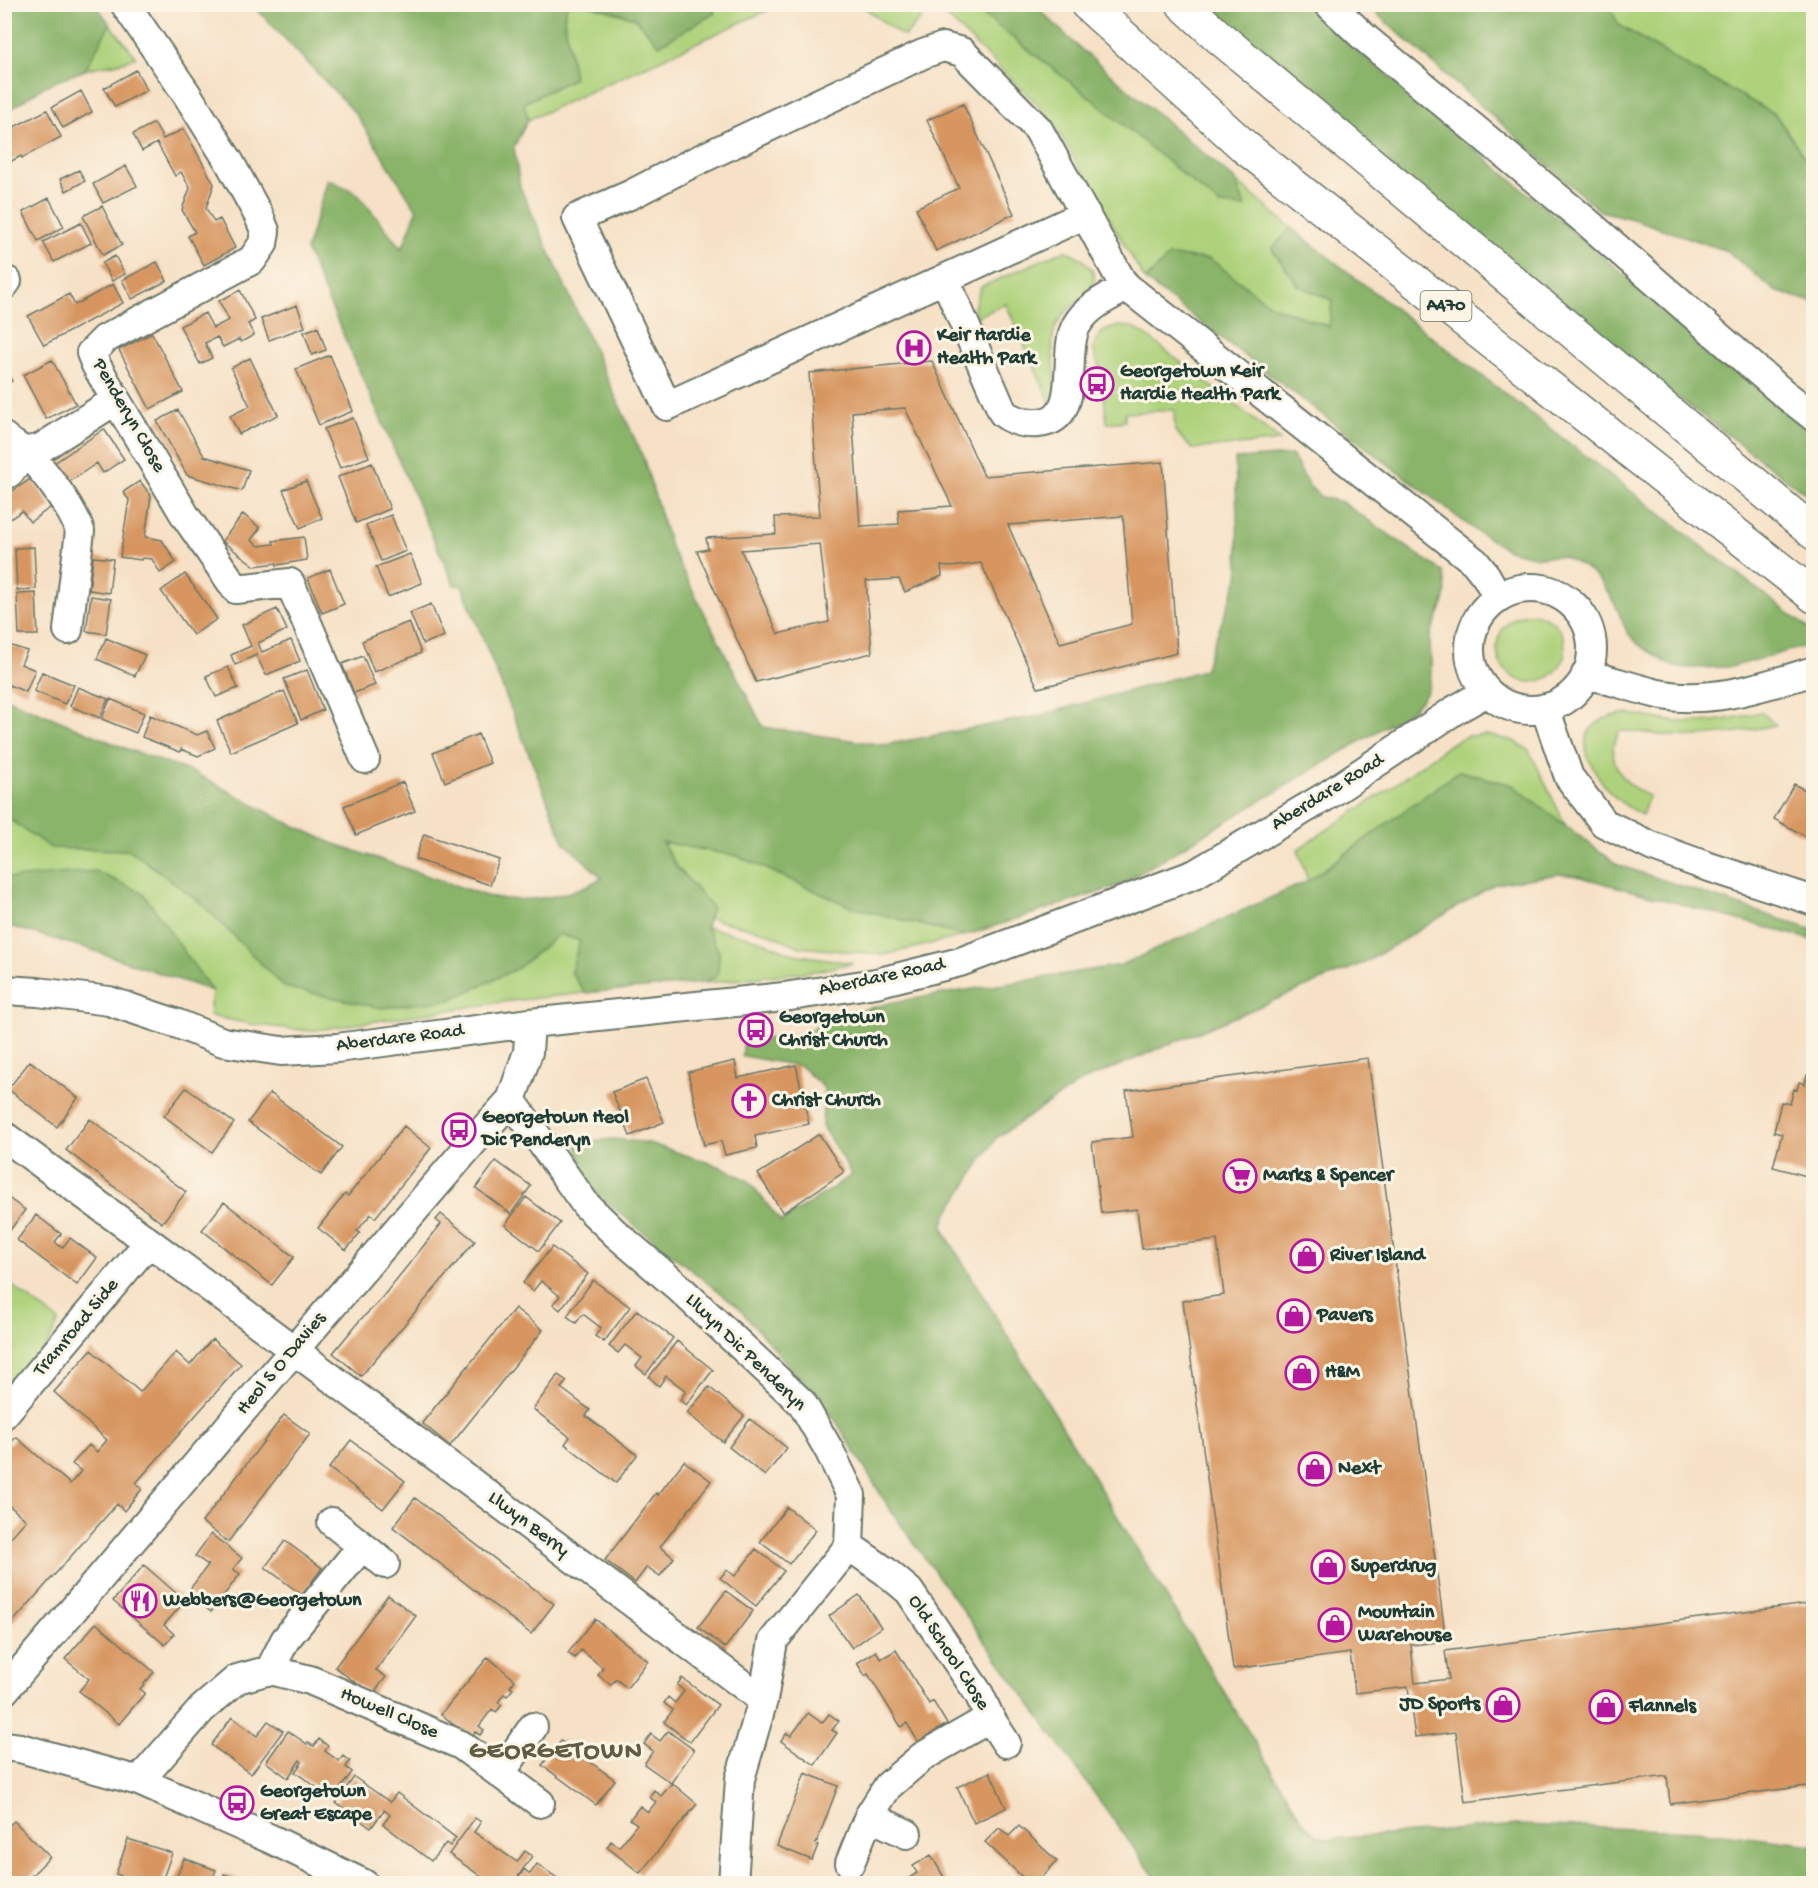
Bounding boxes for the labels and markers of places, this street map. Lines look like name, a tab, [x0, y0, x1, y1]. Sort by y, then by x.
place label: Keir Hardie Health Park	[936, 325, 1038, 371]
hospital icon: Keir Hardie Health Park	[896, 330, 932, 366]
place label: Georgetown Keir Hardie Health Park	[1120, 361, 1282, 407]
bus stop icon: Georgetown Keir Hardie Health Park	[1079, 366, 1115, 402]
place label: Georgetown Christ Church	[778, 1007, 888, 1053]
bus stop icon: Georgetown Christ Church	[738, 1012, 774, 1048]
church icon: Christ Church	[731, 1083, 767, 1119]
place label: Christ Church	[771, 1090, 881, 1113]
place label: Georgetown Heol Dic Penderyn	[480, 1107, 630, 1153]
bus stop icon: Georgetown Heol Dic Penderyn	[441, 1112, 477, 1148]
supermarket icon: Marks & Spencer	[1222, 1158, 1258, 1194]
place label: Marks & Spencer	[1263, 1165, 1395, 1188]
shop icon: River Island	[1289, 1238, 1325, 1274]
place label: River Island	[1329, 1245, 1427, 1268]
shop icon: Pavers	[1276, 1298, 1312, 1334]
place label: Pavers	[1316, 1305, 1374, 1328]
shop icon: H&M	[1284, 1355, 1320, 1391]
place label: H&M	[1325, 1362, 1361, 1385]
shop icon: Next	[1297, 1451, 1333, 1487]
place label: Next	[1338, 1458, 1382, 1481]
shop icon: Superdrug	[1310, 1549, 1346, 1585]
place label: Superdrug	[1351, 1556, 1436, 1579]
restaurant icon: Webbers@Georgetown	[122, 1583, 158, 1619]
place label: Webbers@Georgetown	[162, 1590, 362, 1613]
place label: Mountain Warehouse	[1357, 1602, 1452, 1648]
shop icon: Mountain Warehouse	[1317, 1607, 1353, 1643]
shop icon: JD Sports	[1485, 1687, 1521, 1723]
shop icon: Flannels	[1588, 1689, 1624, 1725]
place label: JD Sports	[1399, 1694, 1482, 1717]
place label: Flannels	[1628, 1696, 1697, 1719]
place label: Georgetown Great Escape	[260, 1781, 373, 1827]
bus stop icon: Georgetown Great Escape	[219, 1785, 255, 1821]

